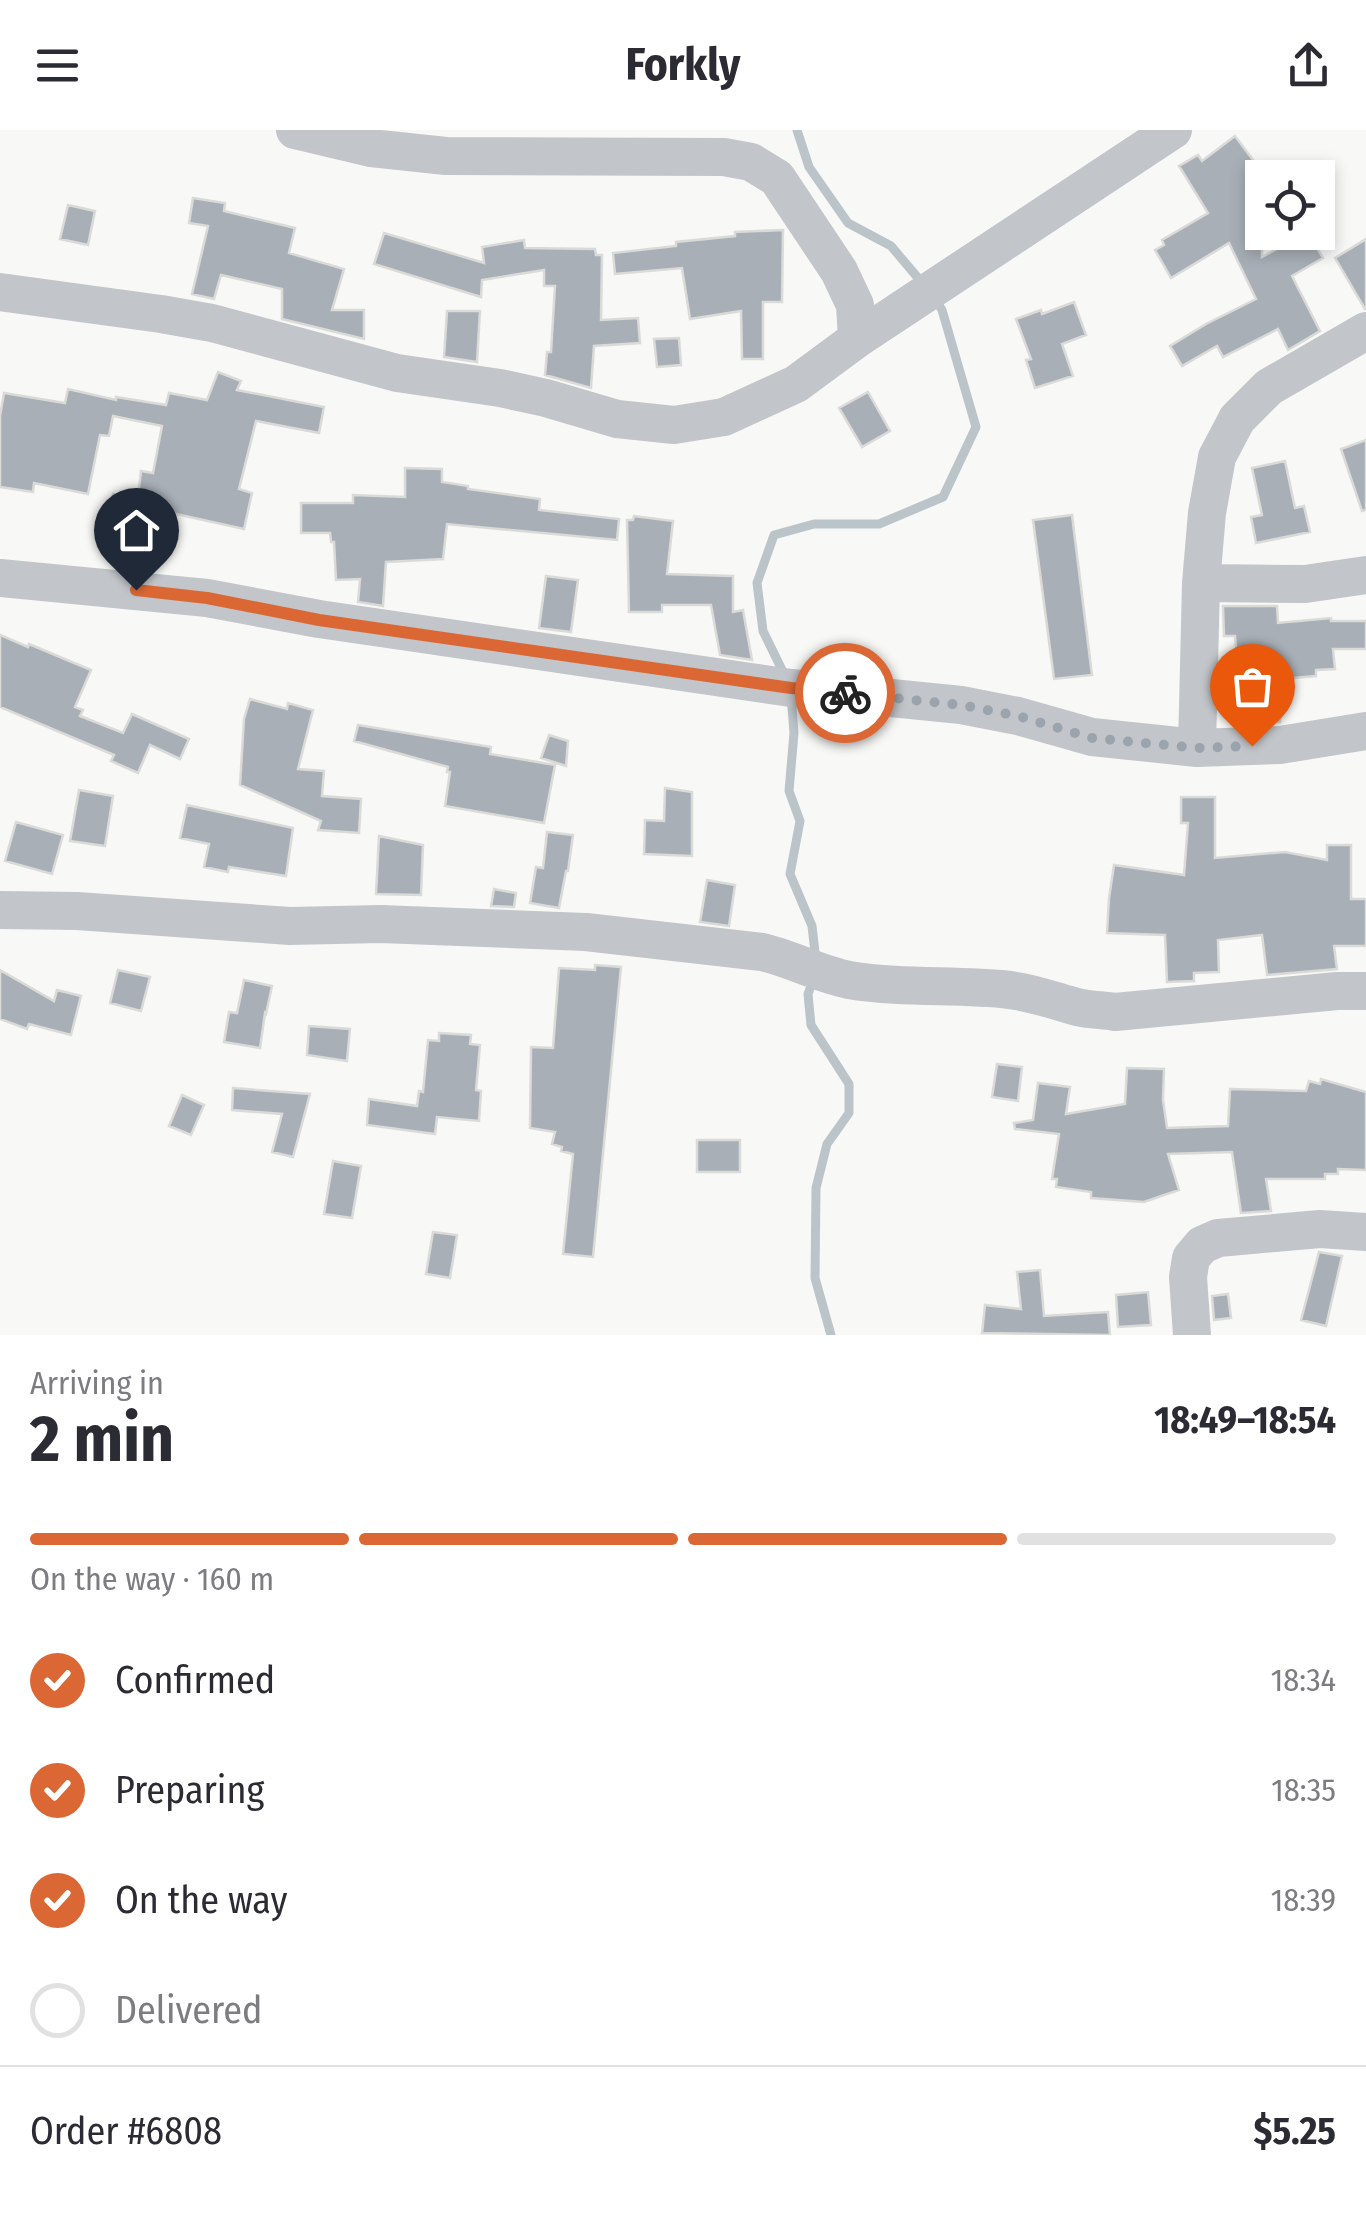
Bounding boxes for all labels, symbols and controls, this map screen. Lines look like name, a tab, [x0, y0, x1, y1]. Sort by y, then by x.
icon: menu	[30, 38, 85, 93]
text: Forkly	[626, 38, 740, 92]
icon: share	[1281, 38, 1336, 93]
map controls	[1245, 160, 1335, 250]
button: locate	[1245, 160, 1335, 250]
pin	[94, 488, 179, 591]
icon: home	[109, 503, 164, 558]
courier	[795, 643, 895, 743]
pin	[1210, 644, 1295, 747]
icon: bag	[1225, 659, 1280, 714]
icon: bike	[818, 666, 873, 721]
text: Arriving in	[30, 1364, 164, 1402]
text: 18:49–18:54	[1154, 1397, 1336, 1443]
text: 2 min	[30, 1400, 174, 1478]
text: On the way · 160 m	[30, 1560, 274, 1598]
icon: check	[30, 1653, 85, 1708]
text: Confirmed	[115, 1657, 275, 1703]
text: 18:34	[1271, 1661, 1336, 1699]
icon: check	[30, 1763, 85, 1818]
text: Preparing	[115, 1767, 264, 1813]
text: 18:35	[1271, 1771, 1336, 1809]
icon: check	[30, 1873, 85, 1928]
text: On the way	[115, 1877, 287, 1923]
text: 18:39	[1271, 1881, 1336, 1919]
text: Delivered	[115, 1987, 262, 2033]
text: Order #6808	[30, 2108, 222, 2154]
text: $5.25	[1253, 2108, 1336, 2154]

